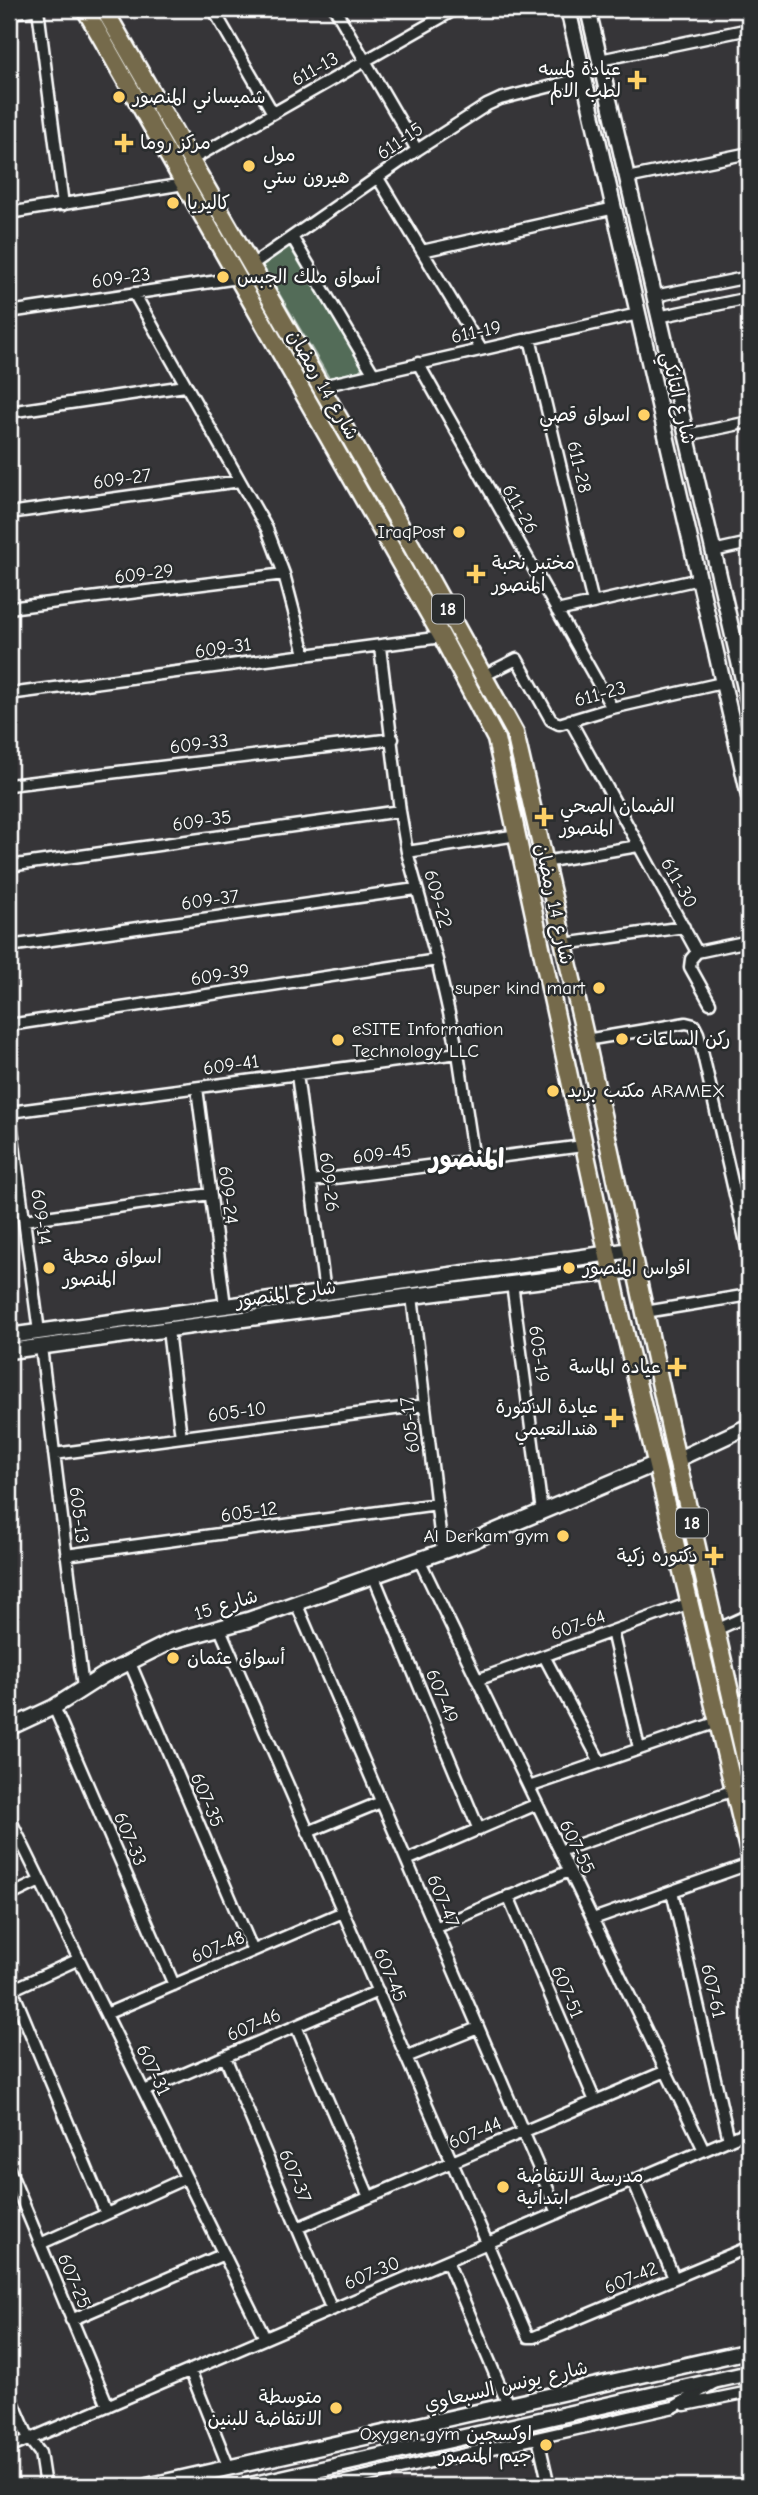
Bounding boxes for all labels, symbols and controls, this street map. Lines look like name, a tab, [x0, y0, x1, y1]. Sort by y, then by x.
street label: 611-13	[288, 47, 342, 91]
place label: عيادة لمسه لطب الالم	[538, 58, 621, 105]
marker: عيادة لمسه لطب الالم	[627, 70, 647, 90]
place label: شميساني المنصور	[131, 86, 266, 113]
marker: شميساني المنصور	[111, 89, 127, 105]
street label: 611-15	[373, 118, 427, 164]
place label: مركز روما	[140, 132, 211, 154]
marker: مركز روما	[114, 133, 134, 153]
place label: مول هيرون ستي	[263, 144, 350, 193]
marker: مول هيرون ستي	[241, 158, 257, 174]
place label: كاليريا	[187, 192, 230, 214]
marker: كاليريا	[165, 195, 181, 211]
street label: 609-23	[90, 263, 152, 293]
place label: أسواق ملك الجبس	[237, 266, 381, 288]
marker: أسواق ملك الجبس	[215, 269, 231, 285]
street label: 611-19	[449, 316, 503, 348]
street label: شارع 14 رمضان	[281, 326, 363, 445]
street label: شارع التانكي	[652, 350, 699, 447]
place label: اسواق قصي	[539, 404, 630, 431]
marker: اسواق قصي	[636, 407, 652, 423]
street label: 611-28	[562, 439, 596, 495]
street label: 609-27	[92, 464, 152, 494]
street label: 611-26	[497, 480, 543, 538]
place label: IraqPost	[378, 521, 446, 543]
marker: IraqPost	[451, 524, 467, 540]
place label: مختبر نخبة المنصور	[490, 552, 575, 596]
street label: 609-29	[113, 559, 175, 589]
marker: مختبر نخبة المنصور	[466, 564, 486, 584]
road number: 18	[432, 594, 464, 624]
street label: 609-31	[193, 633, 253, 663]
street label: 611-23	[572, 677, 628, 711]
street label: 609-33	[168, 729, 230, 759]
place label: الضمان الصحي المنصور	[558, 795, 675, 839]
street label: 609-35	[171, 806, 233, 836]
marker: الضمان الصحي المنصور	[534, 807, 554, 827]
street label: شارع 14 رمضان	[528, 841, 578, 967]
street label: 611-30	[656, 854, 702, 912]
street label: 609-22	[419, 867, 457, 931]
street label: 609-37	[180, 885, 240, 915]
street label: 609-39	[189, 959, 251, 991]
place label: super kind mart	[455, 977, 586, 999]
marker: super kind mart	[591, 980, 607, 996]
place label: eSITE Information Technology LLC	[352, 1018, 504, 1062]
place label: ركن الساعات	[636, 1028, 731, 1050]
marker: ركن الساعات	[614, 1031, 630, 1047]
marker: eSITE Information Technology LLC	[330, 1032, 346, 1048]
street label: 609-41	[202, 1050, 260, 1080]
place label: مكتب بريد ARAMEX	[567, 1080, 725, 1102]
marker: مكتب بريد ARAMEX	[545, 1083, 561, 1099]
street label: 609-45	[351, 1139, 413, 1169]
district label: المنصور	[428, 1144, 504, 1175]
street label: 609-26	[314, 1151, 344, 1213]
street label: 609-24	[214, 1165, 242, 1225]
street label: 609-14	[26, 1188, 56, 1246]
place label: اسواق محطة المنصور	[61, 1246, 162, 1290]
place label: اقواس المنصور	[581, 1257, 690, 1279]
marker: اسواق محطة المنصور	[41, 1260, 57, 1276]
marker: اقواس المنصور	[561, 1260, 577, 1276]
street label: شارع المنصور	[233, 1276, 338, 1314]
street label: 605-19	[524, 1324, 554, 1384]
place label: عياده الماسة	[569, 1356, 661, 1378]
marker: عياده الماسة	[667, 1357, 687, 1377]
street label: 605-17	[396, 1396, 424, 1454]
place label: عيادة الدكتورة هندالنعيمي	[496, 1396, 598, 1445]
street label: 605-10	[206, 1397, 268, 1427]
marker: عيادة الدكتورة هندالنعيمي	[604, 1408, 624, 1428]
street label: 605-13	[65, 1485, 93, 1545]
street label: 605-12	[219, 1497, 279, 1527]
road number: 18	[676, 1508, 708, 1538]
place label: Al Derkam gym	[424, 1525, 549, 1547]
marker: Al Derkam gym	[555, 1528, 571, 1544]
place label: دكتوره زكية	[617, 1545, 698, 1567]
marker: دكتوره زكية	[704, 1546, 724, 1566]
street label: شارع 15	[192, 1585, 261, 1627]
street label: 607-64	[548, 1605, 608, 1645]
place label: أسواق عثمان	[187, 1647, 285, 1669]
marker: أسواق عثمان	[165, 1650, 181, 1666]
street label: 607-49	[421, 1666, 463, 1726]
street label: 607-35	[186, 1770, 228, 1830]
street label: 607-33	[109, 1809, 151, 1869]
street label: 607-55	[554, 1816, 600, 1878]
street label: 607-47	[422, 1871, 464, 1931]
street label: 607-48	[188, 1926, 248, 1968]
street label: 607-45	[369, 1945, 411, 2005]
street label: 607-51	[546, 1962, 588, 2022]
street label: 607-61	[696, 1962, 730, 2020]
street label: 607-46	[224, 2004, 284, 2046]
street label: 607-31	[131, 2041, 175, 2099]
street label: 607-44	[445, 2112, 505, 2154]
street label: 607-37	[274, 2146, 316, 2206]
place label: مدرسة الانتفاضة ابتدائية	[517, 2165, 643, 2209]
marker: مدرسة الانتفاضة ابتدائية	[495, 2179, 511, 2195]
street label: 607-25	[53, 2250, 95, 2312]
street label: 607-30	[341, 2252, 403, 2294]
street label: 607-42	[601, 2257, 661, 2299]
street label: شارع يونس السبعاوي	[422, 2356, 591, 2418]
place label: متوسطة الانتفاضة للبنين	[208, 2386, 322, 2430]
marker: متوسطة الانتفاضة للبنين	[328, 2400, 344, 2416]
place label: Oxygen gym اوكسجين جيم المنصور	[360, 2423, 532, 2470]
marker: Oxygen gym اوكسجين جيم المنصور	[538, 2437, 554, 2453]

